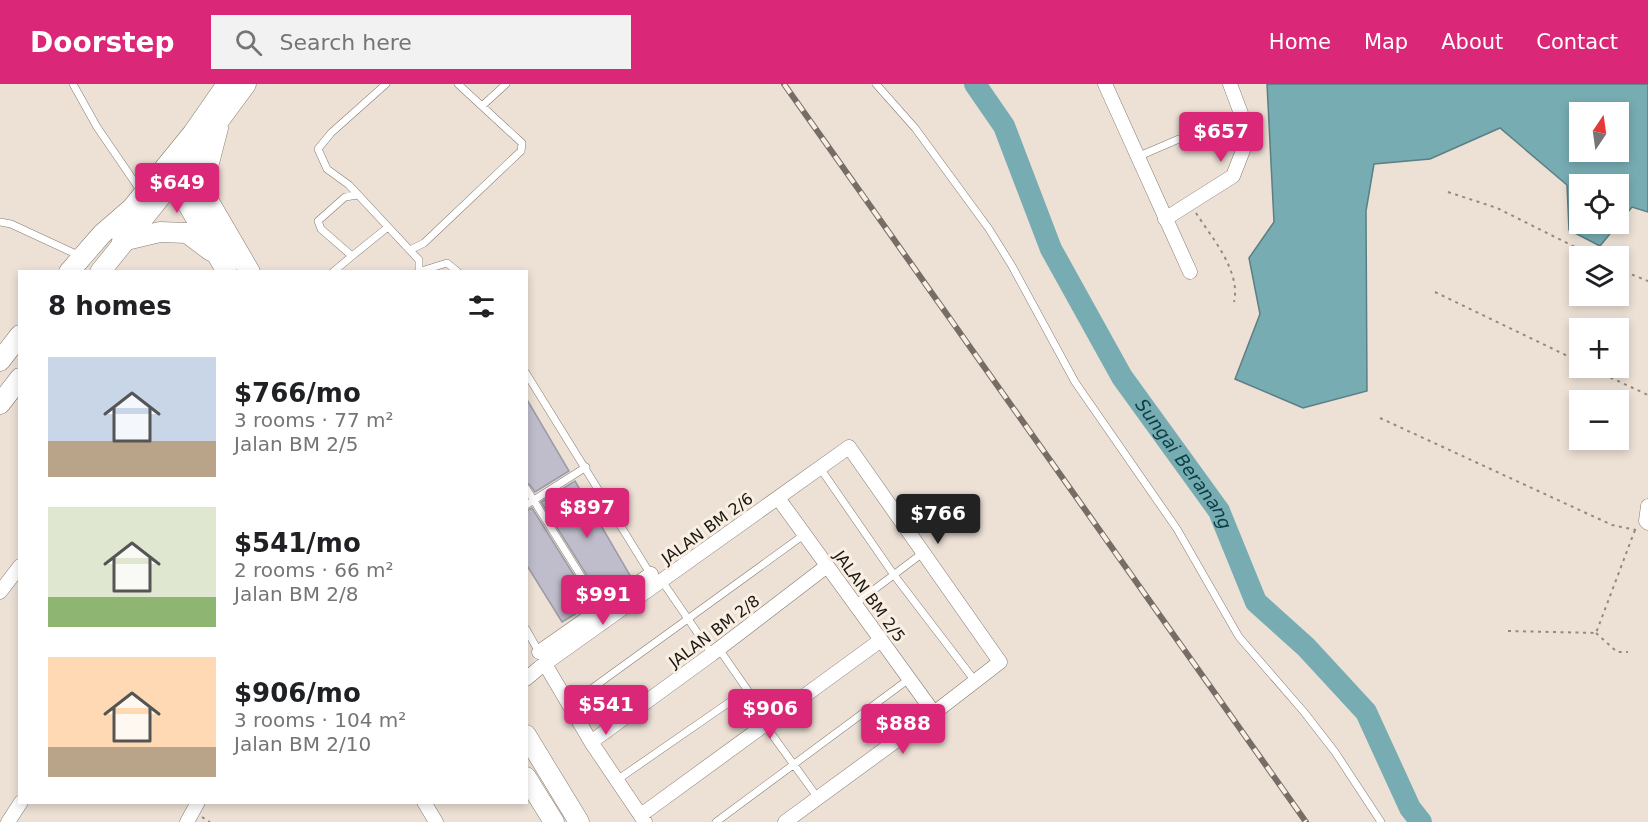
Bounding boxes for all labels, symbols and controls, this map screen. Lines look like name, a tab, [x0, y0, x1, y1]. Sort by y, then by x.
search box	[211, 15, 631, 69]
text: Doorstep	[30, 26, 175, 59]
icon: search	[232, 26, 265, 59]
text: Search here	[280, 30, 412, 55]
text: Home	[1269, 30, 1331, 54]
text: Map	[1364, 30, 1408, 54]
text: About	[1441, 30, 1503, 54]
text: Contact	[1536, 30, 1618, 54]
north arrow	[1569, 102, 1629, 162]
map controls	[1569, 102, 1629, 450]
pin: $657	[1185, 112, 1257, 163]
text: $657	[1193, 119, 1249, 143]
pin: $649	[141, 163, 213, 214]
text: $649	[149, 170, 205, 194]
button: locate	[1569, 174, 1629, 234]
button: layers	[1569, 246, 1629, 306]
icon: filters	[465, 290, 498, 323]
text: 8 homes	[48, 291, 172, 321]
button: +	[1569, 318, 1629, 378]
text: $766/mo	[234, 378, 361, 408]
icon: home	[96, 381, 168, 453]
button: −	[1569, 390, 1629, 450]
water label: Sungai Beranang	[1131, 395, 1236, 532]
text: 3 rooms · 77 m²	[234, 408, 394, 432]
text: Jalan BM 2/5	[234, 432, 359, 456]
pin: $897	[551, 488, 623, 539]
street label: JALAN BM 2/6	[657, 489, 757, 569]
pin: $766	[902, 494, 974, 545]
text: $897	[559, 495, 615, 519]
text: $766	[910, 501, 966, 525]
text: $541/mo	[234, 528, 361, 558]
icon: home	[96, 531, 168, 603]
street label: JALAN BM 2/5	[829, 546, 909, 646]
text: 2 rooms · 66 m²	[234, 558, 394, 582]
pin: $991	[567, 575, 639, 626]
text: Jalan BM 2/8	[234, 582, 359, 606]
text: $991	[575, 582, 631, 606]
street label: JALAN BM 2/8	[665, 591, 763, 672]
text: $906/mo	[234, 678, 361, 708]
icon: home	[96, 681, 168, 753]
pin: $541	[570, 685, 642, 736]
pin: $906	[734, 689, 806, 740]
text: $541	[578, 692, 634, 716]
text: $906	[742, 696, 798, 720]
pin: $888	[867, 704, 939, 755]
text: 3 rooms · 104 m²	[234, 708, 406, 732]
text: $888	[875, 711, 931, 735]
text: Jalan BM 2/10	[234, 732, 371, 756]

